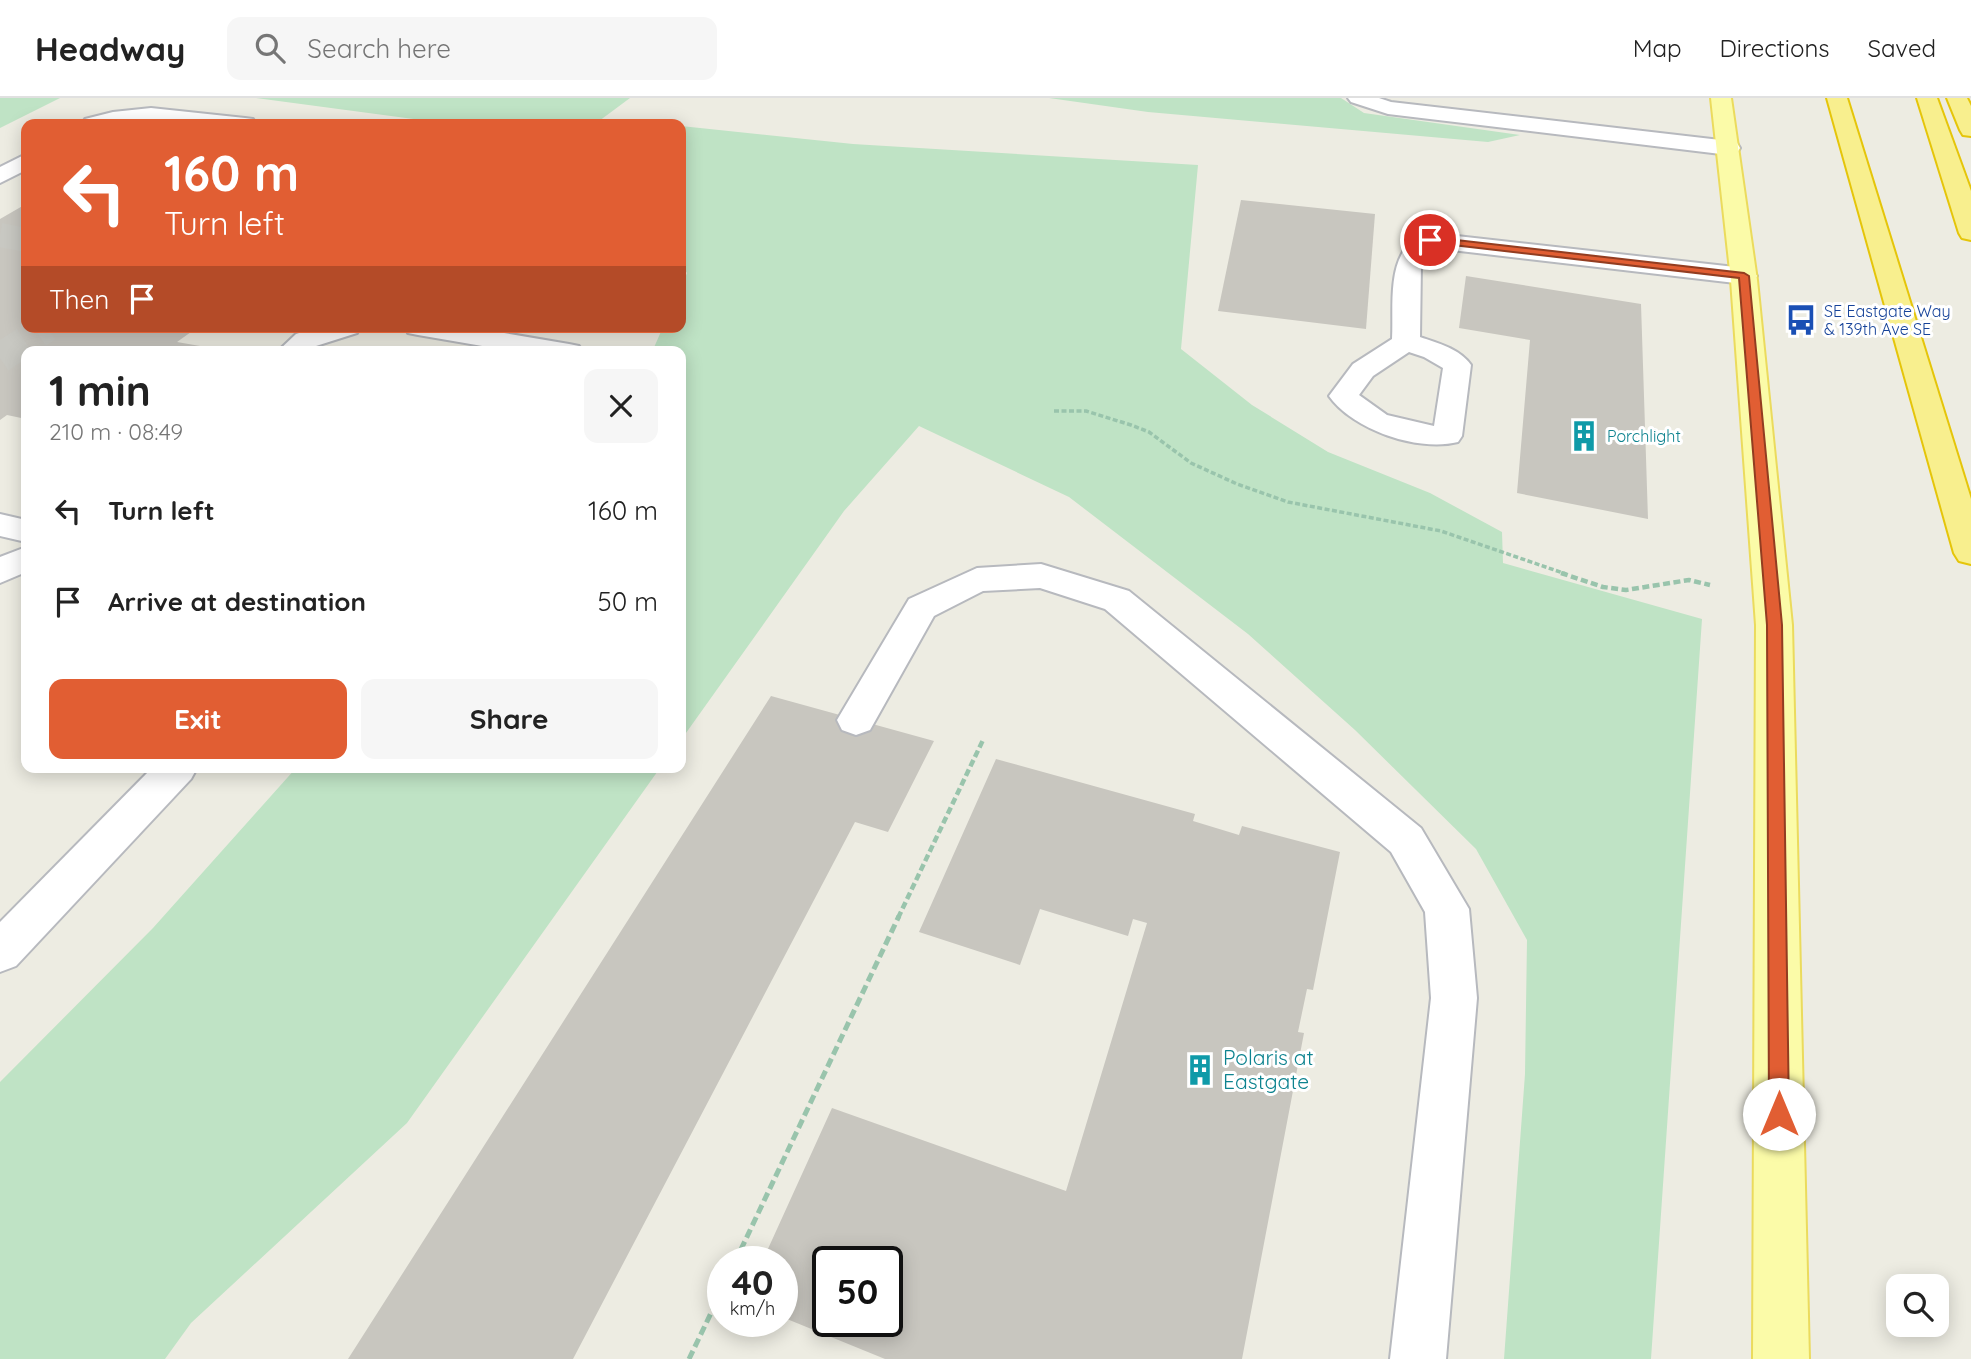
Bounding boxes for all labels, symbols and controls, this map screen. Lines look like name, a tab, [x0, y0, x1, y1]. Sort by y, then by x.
search box	[227, 17, 717, 80]
text: Headway	[35, 28, 185, 69]
icon: search	[251, 29, 289, 67]
text: Search here	[307, 32, 451, 65]
text: Map	[1633, 33, 1682, 63]
text: Directions	[1720, 33, 1830, 63]
text: Saved	[1868, 33, 1936, 63]
text: 160 m	[164, 142, 299, 203]
icon: left	[49, 147, 140, 238]
text: Turn left	[164, 203, 285, 243]
pin	[1400, 210, 1460, 270]
icon: arrive	[1411, 221, 1449, 259]
icon: arrive	[123, 280, 161, 318]
text: Then	[49, 283, 109, 316]
place label: SE Eastgate Way & 139th Ave SE	[1824, 301, 1951, 339]
bus stop icon: SE Eastgate Way & 139th Ave SE	[1784, 303, 1818, 337]
text: 1 min	[49, 364, 151, 417]
button: close	[584, 369, 658, 443]
text: 210 m · 08:49	[49, 417, 183, 446]
building icon: Porchlight	[1567, 419, 1601, 453]
place label: Porchlight	[1607, 426, 1681, 446]
icon: left	[49, 492, 87, 530]
text: Turn left	[108, 494, 215, 527]
text: 160 m	[588, 494, 658, 527]
icon: arrive	[49, 583, 87, 621]
text: Arrive at destination	[108, 585, 366, 618]
text: 50 m	[598, 585, 658, 618]
button: Exit	[49, 679, 347, 759]
button: Share	[361, 679, 658, 759]
place label: Polaris at Eastgate	[1223, 1044, 1314, 1094]
building icon: Polaris at Eastgate	[1183, 1053, 1217, 1087]
position arrow	[1742, 1077, 1816, 1151]
speed limit sign: 50	[812, 1246, 903, 1337]
text: 40	[731, 1260, 774, 1304]
map controls	[1886, 1274, 1949, 1337]
button: search	[1886, 1274, 1949, 1337]
text: km/h	[730, 1297, 775, 1320]

